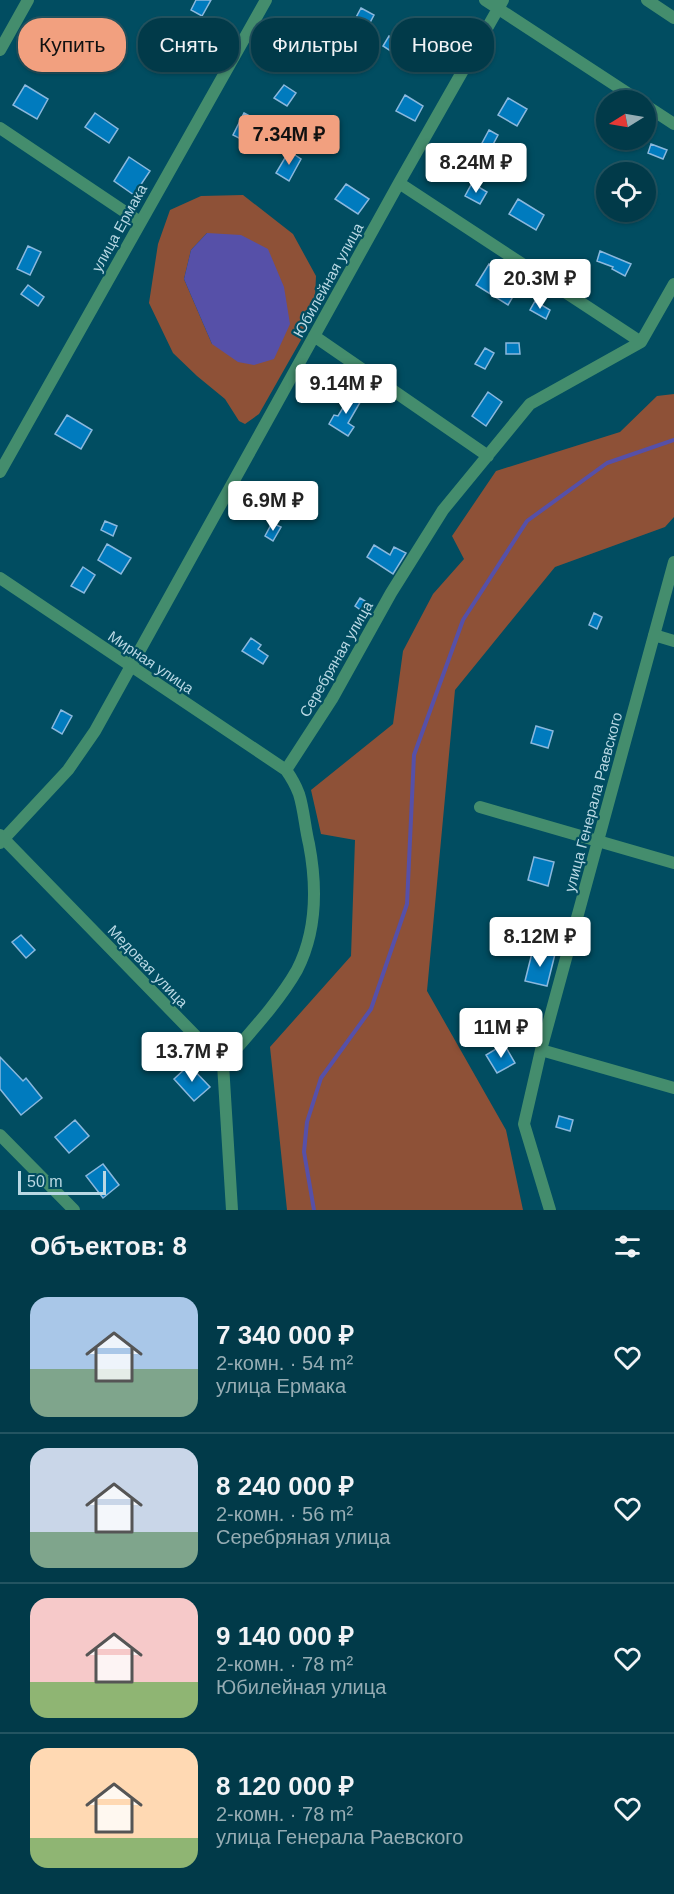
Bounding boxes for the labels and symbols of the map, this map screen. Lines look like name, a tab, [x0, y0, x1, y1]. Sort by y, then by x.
north arrow	[596, 90, 656, 150]
pin: 7.34M ₽	[234, 115, 344, 166]
pin: 8.24M ₽	[421, 143, 531, 194]
street label: улица Ермака	[88, 181, 150, 275]
street label: Юбилейная улица	[290, 219, 367, 340]
pin: 20.3M ₽	[485, 259, 595, 310]
pin: 9.14M ₽	[291, 364, 401, 415]
pin: 6.9M ₽	[224, 481, 322, 532]
street label: Серебряная улица	[296, 598, 376, 720]
street label: Мирная улица	[105, 627, 197, 697]
street label: улица Генерала Раевского	[561, 710, 625, 894]
pin: 8.12M ₽	[485, 917, 595, 968]
street label: Медовая улица	[105, 921, 192, 1011]
pin: 11M ₽	[459, 1008, 543, 1059]
pin: 13.7M ₽	[137, 1032, 247, 1083]
scale bar	[18, 1168, 106, 1196]

